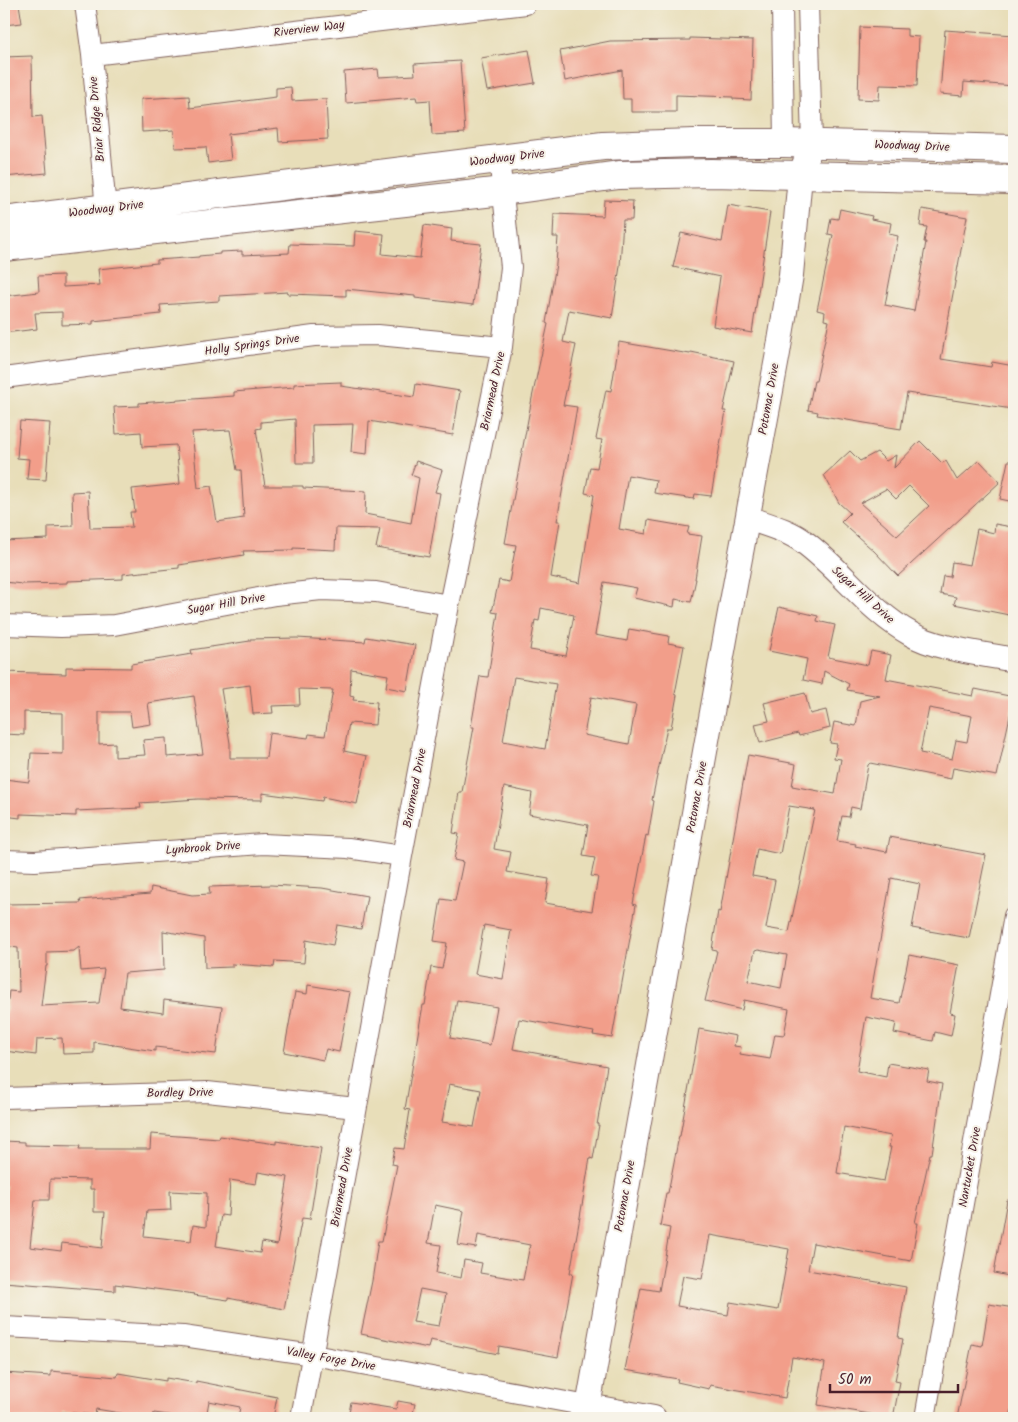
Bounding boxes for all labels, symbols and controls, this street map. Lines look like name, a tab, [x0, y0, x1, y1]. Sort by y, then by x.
street label: Riverview Way	[273, 15, 346, 43]
street label: Briar Ridge Drive	[84, 75, 110, 163]
street label: Woodway Drive	[874, 135, 951, 157]
street label: Woodway Drive	[468, 144, 546, 172]
street label: Woodway Drive	[67, 195, 145, 223]
street label: Holly Springs Drive	[203, 329, 301, 361]
street label: Briarmead Drive	[475, 349, 511, 432]
street label: Potomac Drive	[753, 361, 785, 436]
street label: Sugar Hill Drive	[827, 562, 899, 629]
street label: Sugar Hill Drive	[186, 588, 267, 620]
street label: Briarmead Drive	[398, 746, 432, 829]
street label: Potomac Drive	[681, 759, 713, 834]
street label: Lynbrook Drive	[165, 836, 242, 860]
street label: Bordley Drive	[146, 1083, 214, 1103]
street label: Nantucket Drive	[954, 1125, 987, 1209]
street label: Briarmead Drive	[326, 1145, 358, 1228]
street label: Potomac Drive	[609, 1158, 641, 1233]
street label: Valley Forge Drive	[285, 1342, 378, 1376]
scale bar	[830, 1362, 958, 1394]
text: 50 m	[838, 1368, 872, 1392]

